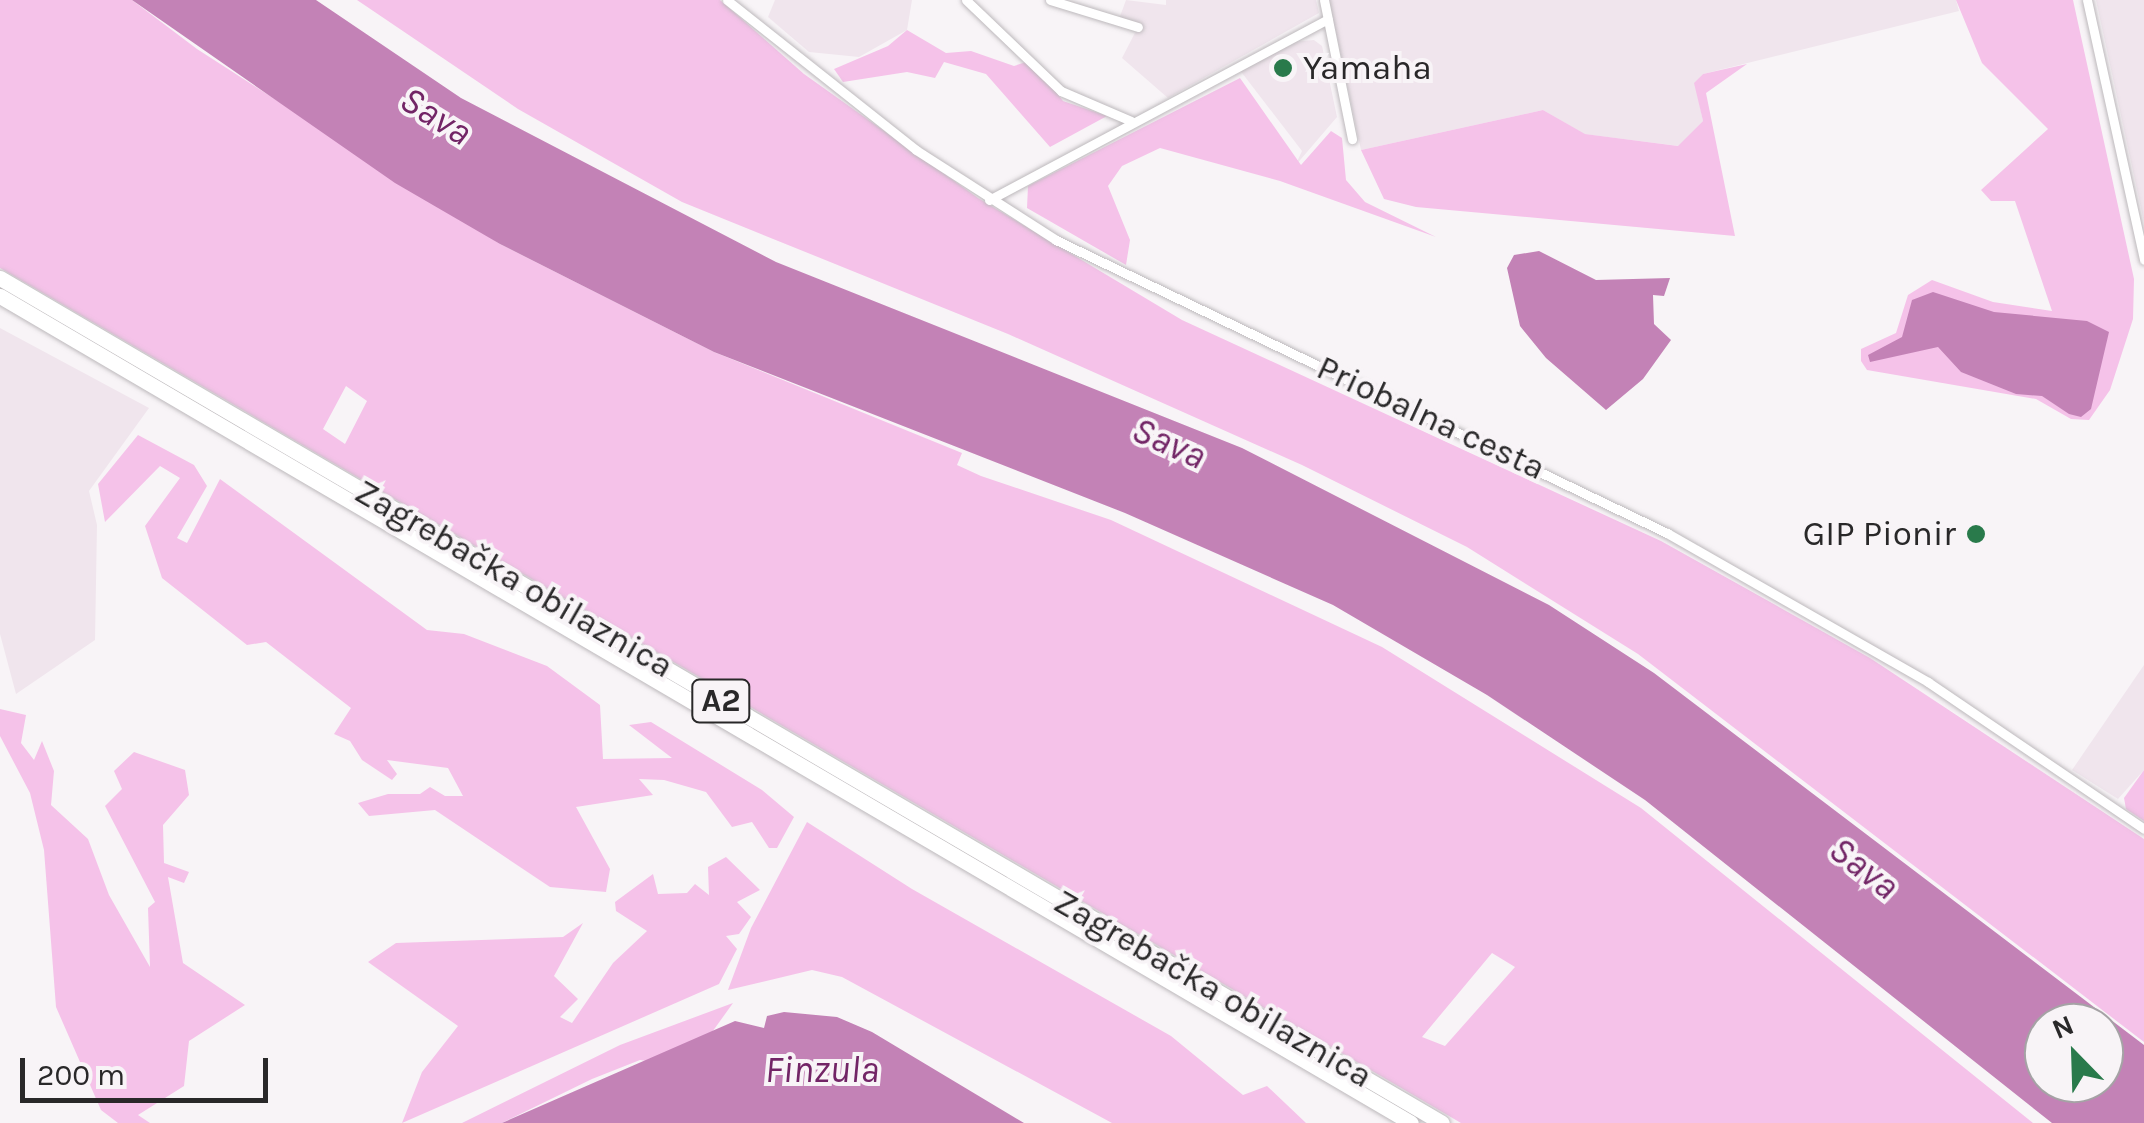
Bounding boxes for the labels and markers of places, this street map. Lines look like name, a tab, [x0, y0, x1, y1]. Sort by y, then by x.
place label: Yamaha	[1303, 47, 1432, 89]
marker: Yamaha	[1272, 57, 1294, 79]
place label: GIP Pionir	[1803, 513, 1956, 555]
marker: GIP Pionir	[1965, 523, 1987, 545]

